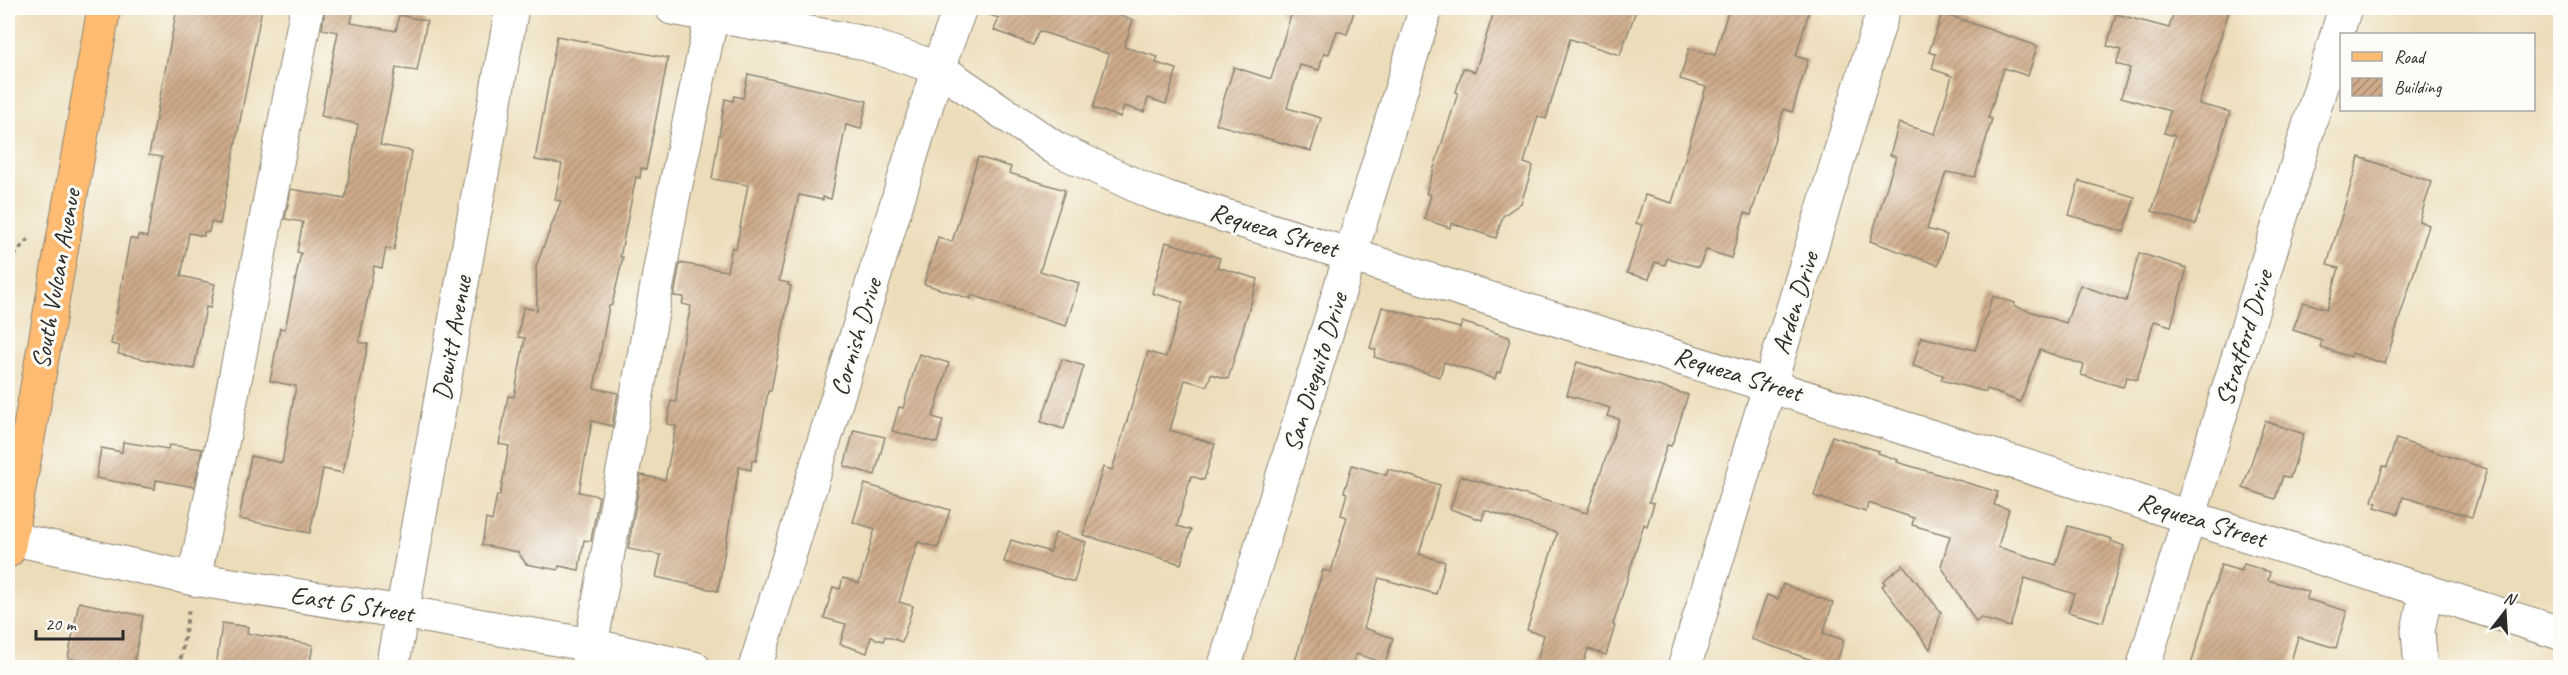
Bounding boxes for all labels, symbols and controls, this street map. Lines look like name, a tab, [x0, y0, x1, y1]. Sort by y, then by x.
legend	[2340, 33, 2535, 111]
text: Road	[2394, 46, 2427, 68]
text: Building	[2394, 76, 2443, 98]
street label: South Vulcan Avenue	[24, 184, 88, 372]
street label: Requeza Street	[1206, 195, 1344, 266]
street label: Arden Drive	[1764, 246, 1827, 358]
street label: Stratford Drive	[2208, 264, 2281, 410]
street label: Dewitt Avenue	[425, 272, 479, 403]
street label: Cornish Drive	[823, 272, 890, 400]
street label: San Dieguito Drive	[1275, 287, 1355, 456]
street label: Requeza Street	[1670, 339, 1808, 410]
street label: Requeza Street	[2134, 485, 2272, 556]
street label: East G Street	[288, 578, 418, 630]
north arrow	[2475, 582, 2535, 642]
text: N	[2501, 588, 2520, 611]
scale bar	[36, 603, 123, 641]
text: 20 m	[45, 613, 78, 635]

